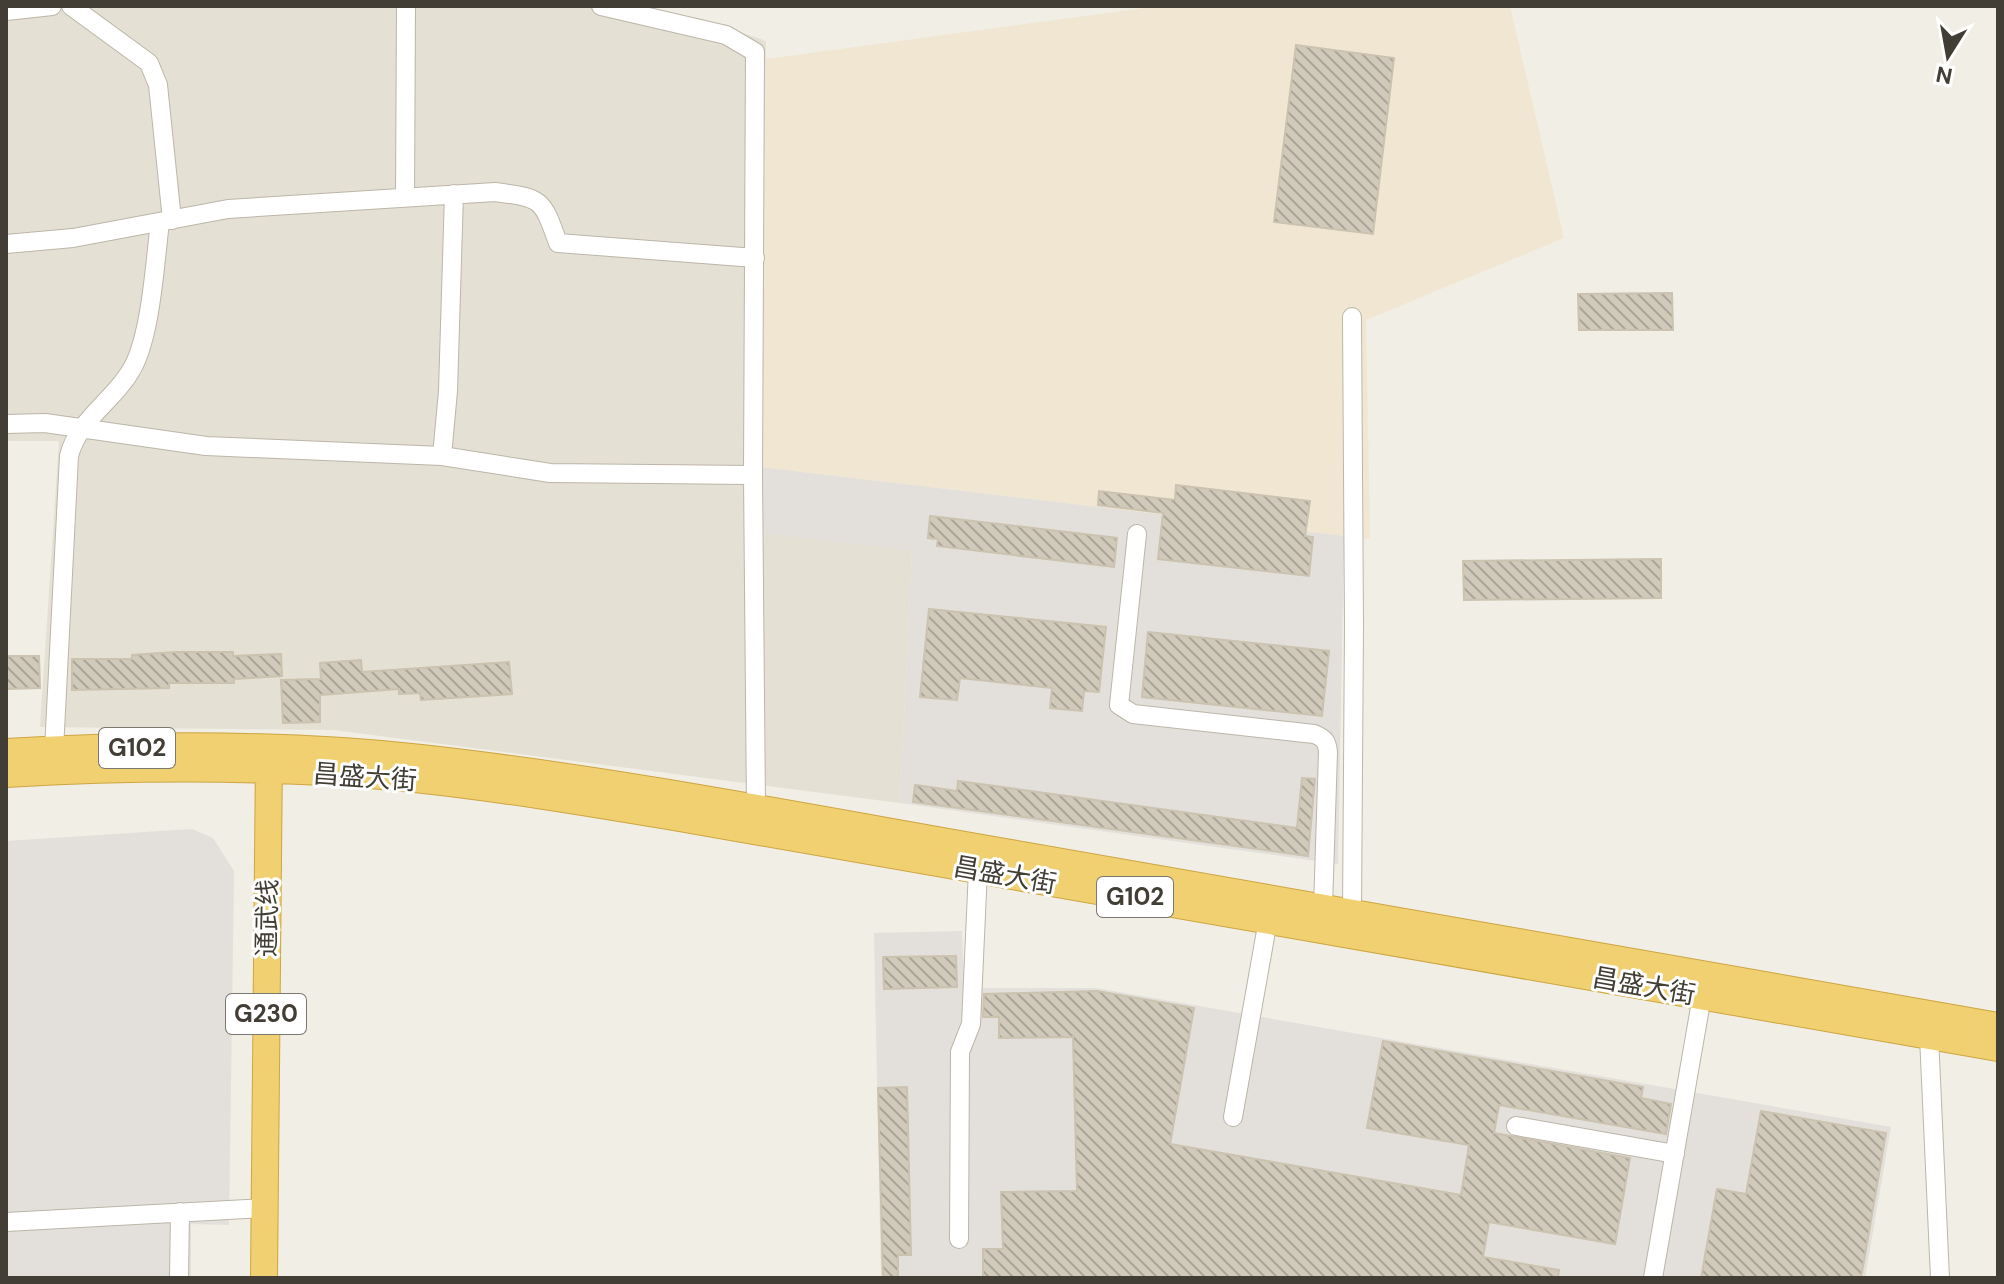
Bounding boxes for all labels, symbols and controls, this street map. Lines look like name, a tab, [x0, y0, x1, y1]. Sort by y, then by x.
north arrow	[1908, 16, 1988, 96]
text: N	[1934, 59, 1955, 91]
road number: G102	[99, 728, 175, 768]
street label: 昌盛大街	[312, 756, 418, 798]
street label: 昌盛大街	[951, 849, 1059, 901]
road number: G102	[1097, 877, 1173, 917]
street label: 通武线	[249, 879, 285, 957]
street label: 昌盛大街	[1590, 960, 1698, 1012]
road number: G230	[226, 994, 306, 1034]

